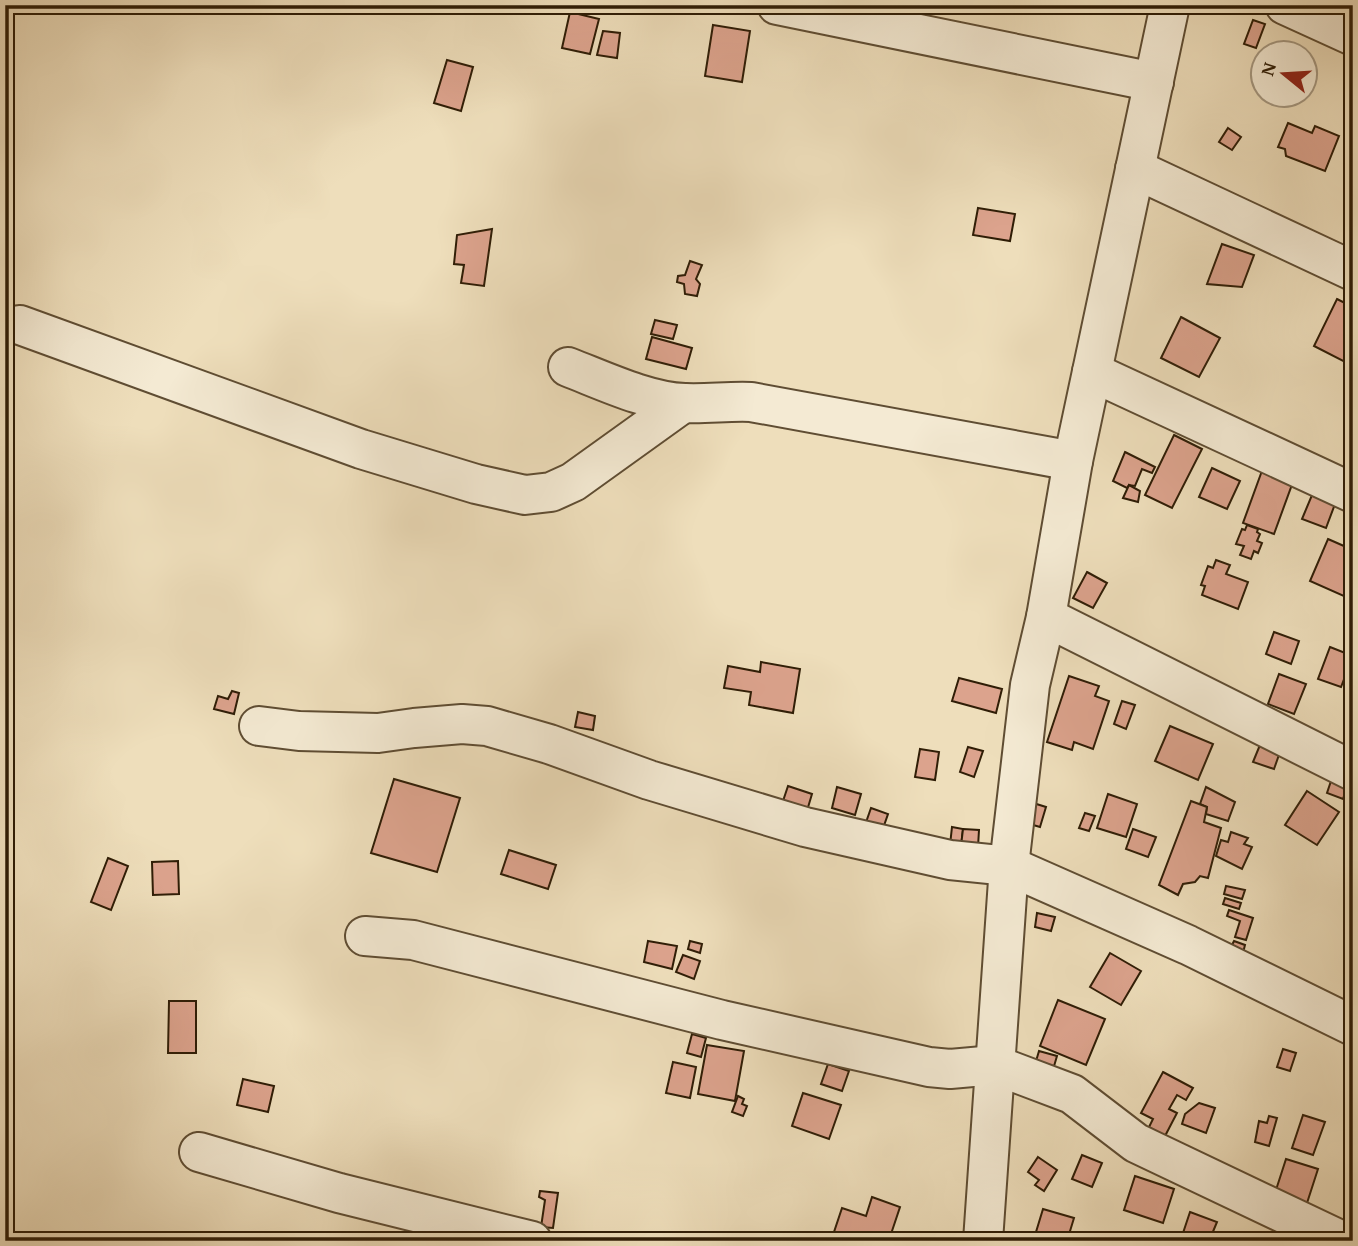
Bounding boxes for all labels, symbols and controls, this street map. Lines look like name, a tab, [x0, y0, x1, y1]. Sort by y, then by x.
north arrow	[1250, 38, 1320, 108]
text: N	[1253, 58, 1283, 79]

